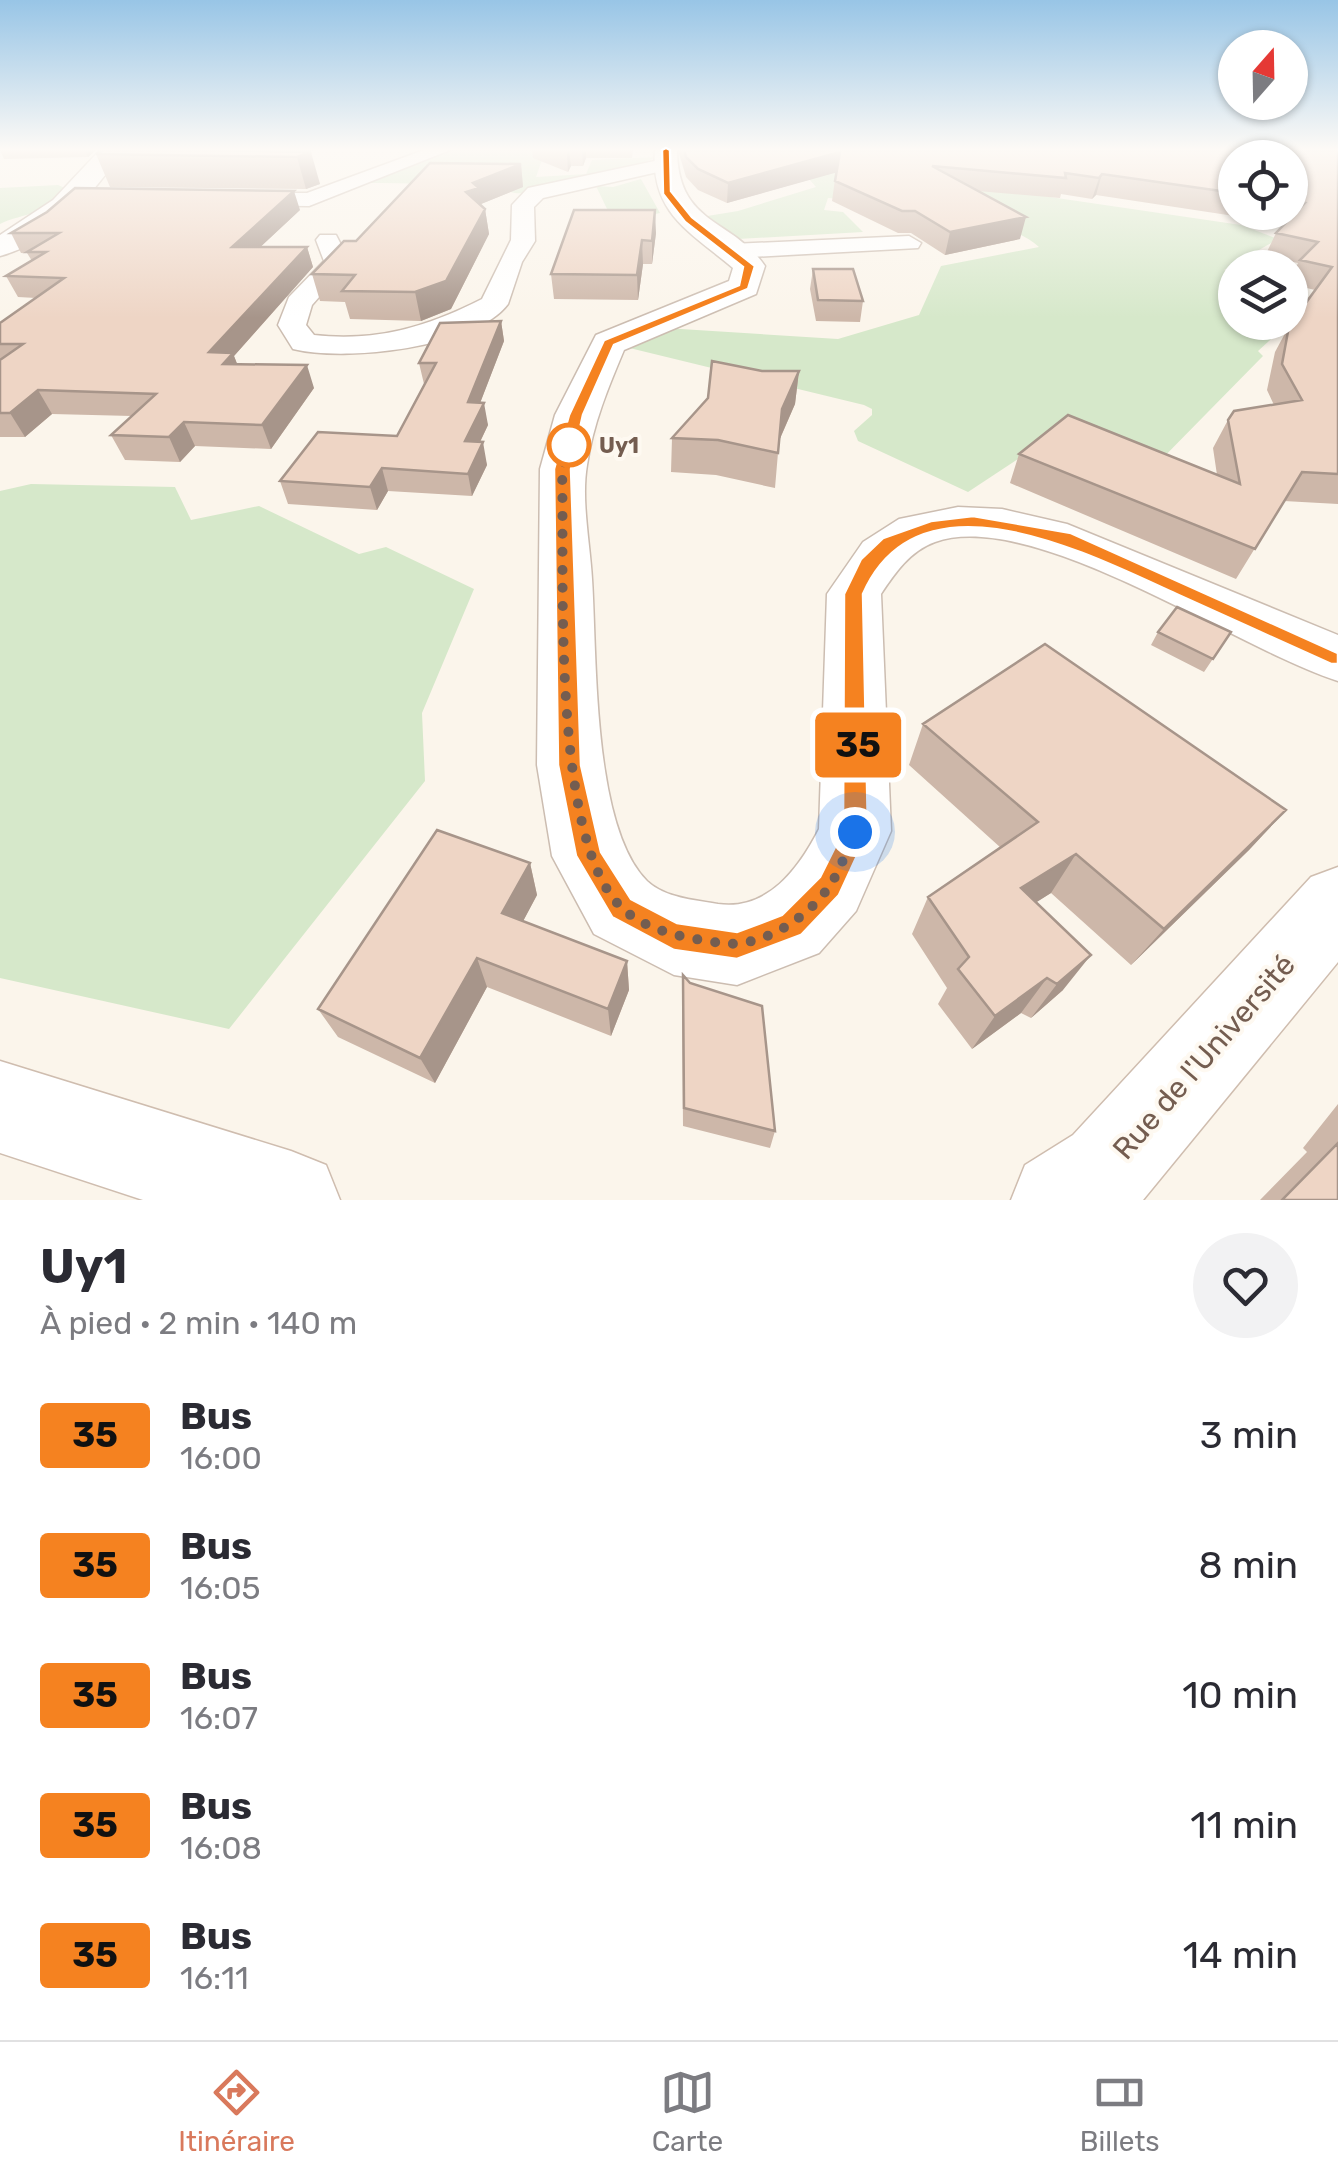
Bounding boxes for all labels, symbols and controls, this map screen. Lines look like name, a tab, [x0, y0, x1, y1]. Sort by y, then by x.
north arrow	[1218, 30, 1308, 120]
map controls	[1218, 30, 1308, 340]
button: locate	[1218, 140, 1308, 230]
button: layers	[1218, 250, 1308, 340]
marker: Uy1	[548, 424, 590, 466]
place label: Uy1	[599, 432, 639, 459]
line badge: 35	[813, 712, 903, 778]
text: 35	[835, 724, 881, 766]
your location	[830, 807, 880, 857]
street label: Rue de l'Université	[1105, 947, 1303, 1167]
button: heart	[1193, 1233, 1298, 1338]
text: Uy1	[40, 1238, 127, 1295]
text: À pied · 2 min · 140 m	[40, 1304, 357, 1342]
text: Bus	[180, 1393, 252, 1439]
text: 3 min	[1200, 1412, 1298, 1458]
text: 35	[72, 1414, 118, 1456]
text: 16:00	[180, 1439, 262, 1477]
text: Bus	[180, 1523, 252, 1569]
text: 8 min	[1199, 1542, 1298, 1588]
text: 35	[72, 1544, 118, 1586]
text: 16:05	[180, 1569, 261, 1607]
text: Bus	[180, 1653, 252, 1699]
text: 10 min	[1182, 1672, 1298, 1718]
text: 35	[72, 1674, 118, 1716]
text: 16:07	[180, 1699, 258, 1737]
text: Bus	[180, 1783, 252, 1829]
text: 11 min	[1190, 1802, 1298, 1848]
text: 35	[72, 1804, 118, 1846]
text: 16:08	[180, 1829, 262, 1867]
text: Bus	[180, 1913, 252, 1959]
text: 14 min	[1183, 1932, 1298, 1978]
text: 35	[72, 1934, 118, 1976]
text: 16:11	[180, 1959, 249, 1997]
tab: Itinéraire	[178, 2065, 295, 2158]
tab: Carte	[652, 2065, 723, 2158]
tab: Billets	[1080, 2065, 1160, 2158]

